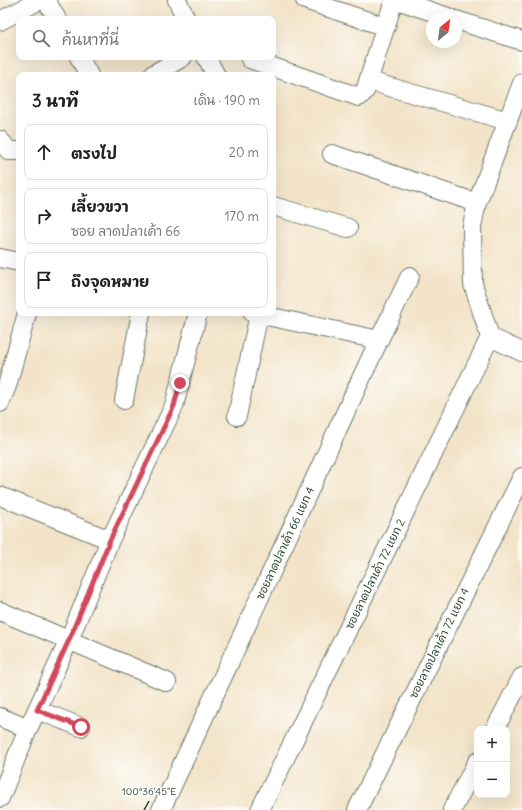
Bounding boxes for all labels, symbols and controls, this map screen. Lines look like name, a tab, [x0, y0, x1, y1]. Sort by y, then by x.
north arrow	[426, 12, 462, 48]
search box	[16, 16, 276, 60]
icon: search	[30, 27, 52, 49]
text: ค้นหาที่นี่	[62, 30, 119, 49]
text: 3 นาที	[32, 90, 78, 112]
text: เดิน · 190 m	[193, 92, 260, 109]
icon: ahead	[33, 141, 55, 163]
text: ตรงไป	[71, 144, 117, 163]
text: 20 m	[229, 144, 259, 161]
text: เลี้ยวขวา	[71, 197, 129, 216]
icon: right	[33, 205, 55, 227]
text: 170 m	[224, 208, 259, 225]
text: ซอย ลาดปลาเค้า 66	[71, 223, 180, 240]
icon: arrive	[33, 269, 55, 291]
text: ถึงจุดหมาย	[71, 272, 149, 291]
route end	[171, 374, 189, 392]
street label: ซอยลาดปลาเค้า 66 แยก 4	[253, 484, 317, 602]
street label: ซอยลาดปลาเค้า 72 แยก 2	[342, 517, 408, 631]
street label: ซอยลาดปลาเค้า 72 แยก 4	[406, 585, 472, 701]
route start	[72, 718, 90, 736]
map controls	[474, 726, 510, 798]
button: +	[474, 726, 510, 762]
button: −	[474, 762, 510, 798]
text: 100°36'45"E	[122, 785, 176, 798]

